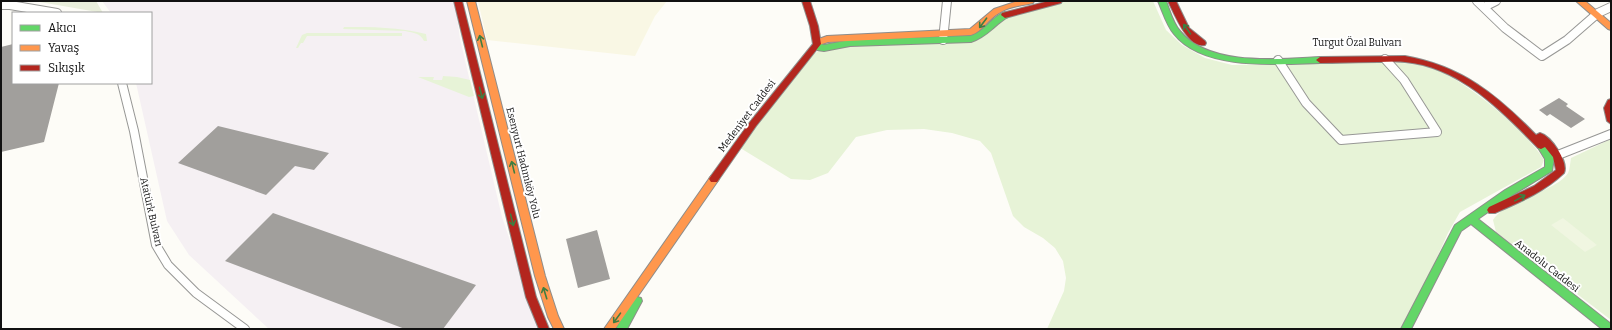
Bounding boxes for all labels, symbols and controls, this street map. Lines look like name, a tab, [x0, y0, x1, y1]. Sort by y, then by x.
legend	[12, 12, 152, 84]
one-way arrow	[979, 18, 988, 29]
text: Akıcı	[48, 21, 77, 35]
one-way arrow	[1183, 24, 1191, 35]
one-way arrow	[477, 35, 484, 48]
street label: Turgut Özal Bulvarı	[1312, 36, 1402, 49]
text: Yavaş	[48, 41, 80, 55]
text: Sıkışık	[48, 61, 85, 75]
street label: Medeniyet Caddesi	[716, 77, 778, 155]
one-way arrow	[478, 86, 485, 99]
street label: Esenyurt Hadımköy Yolu	[503, 106, 543, 220]
one-way arrow	[509, 161, 517, 174]
street label: Atatürk Bulvarı	[137, 176, 165, 248]
one-way arrow	[1514, 193, 1526, 201]
one-way arrow	[508, 213, 516, 226]
street label: Anadolu Caddesi	[1512, 237, 1582, 295]
one-way arrow	[541, 287, 549, 299]
one-way arrow	[613, 312, 621, 323]

